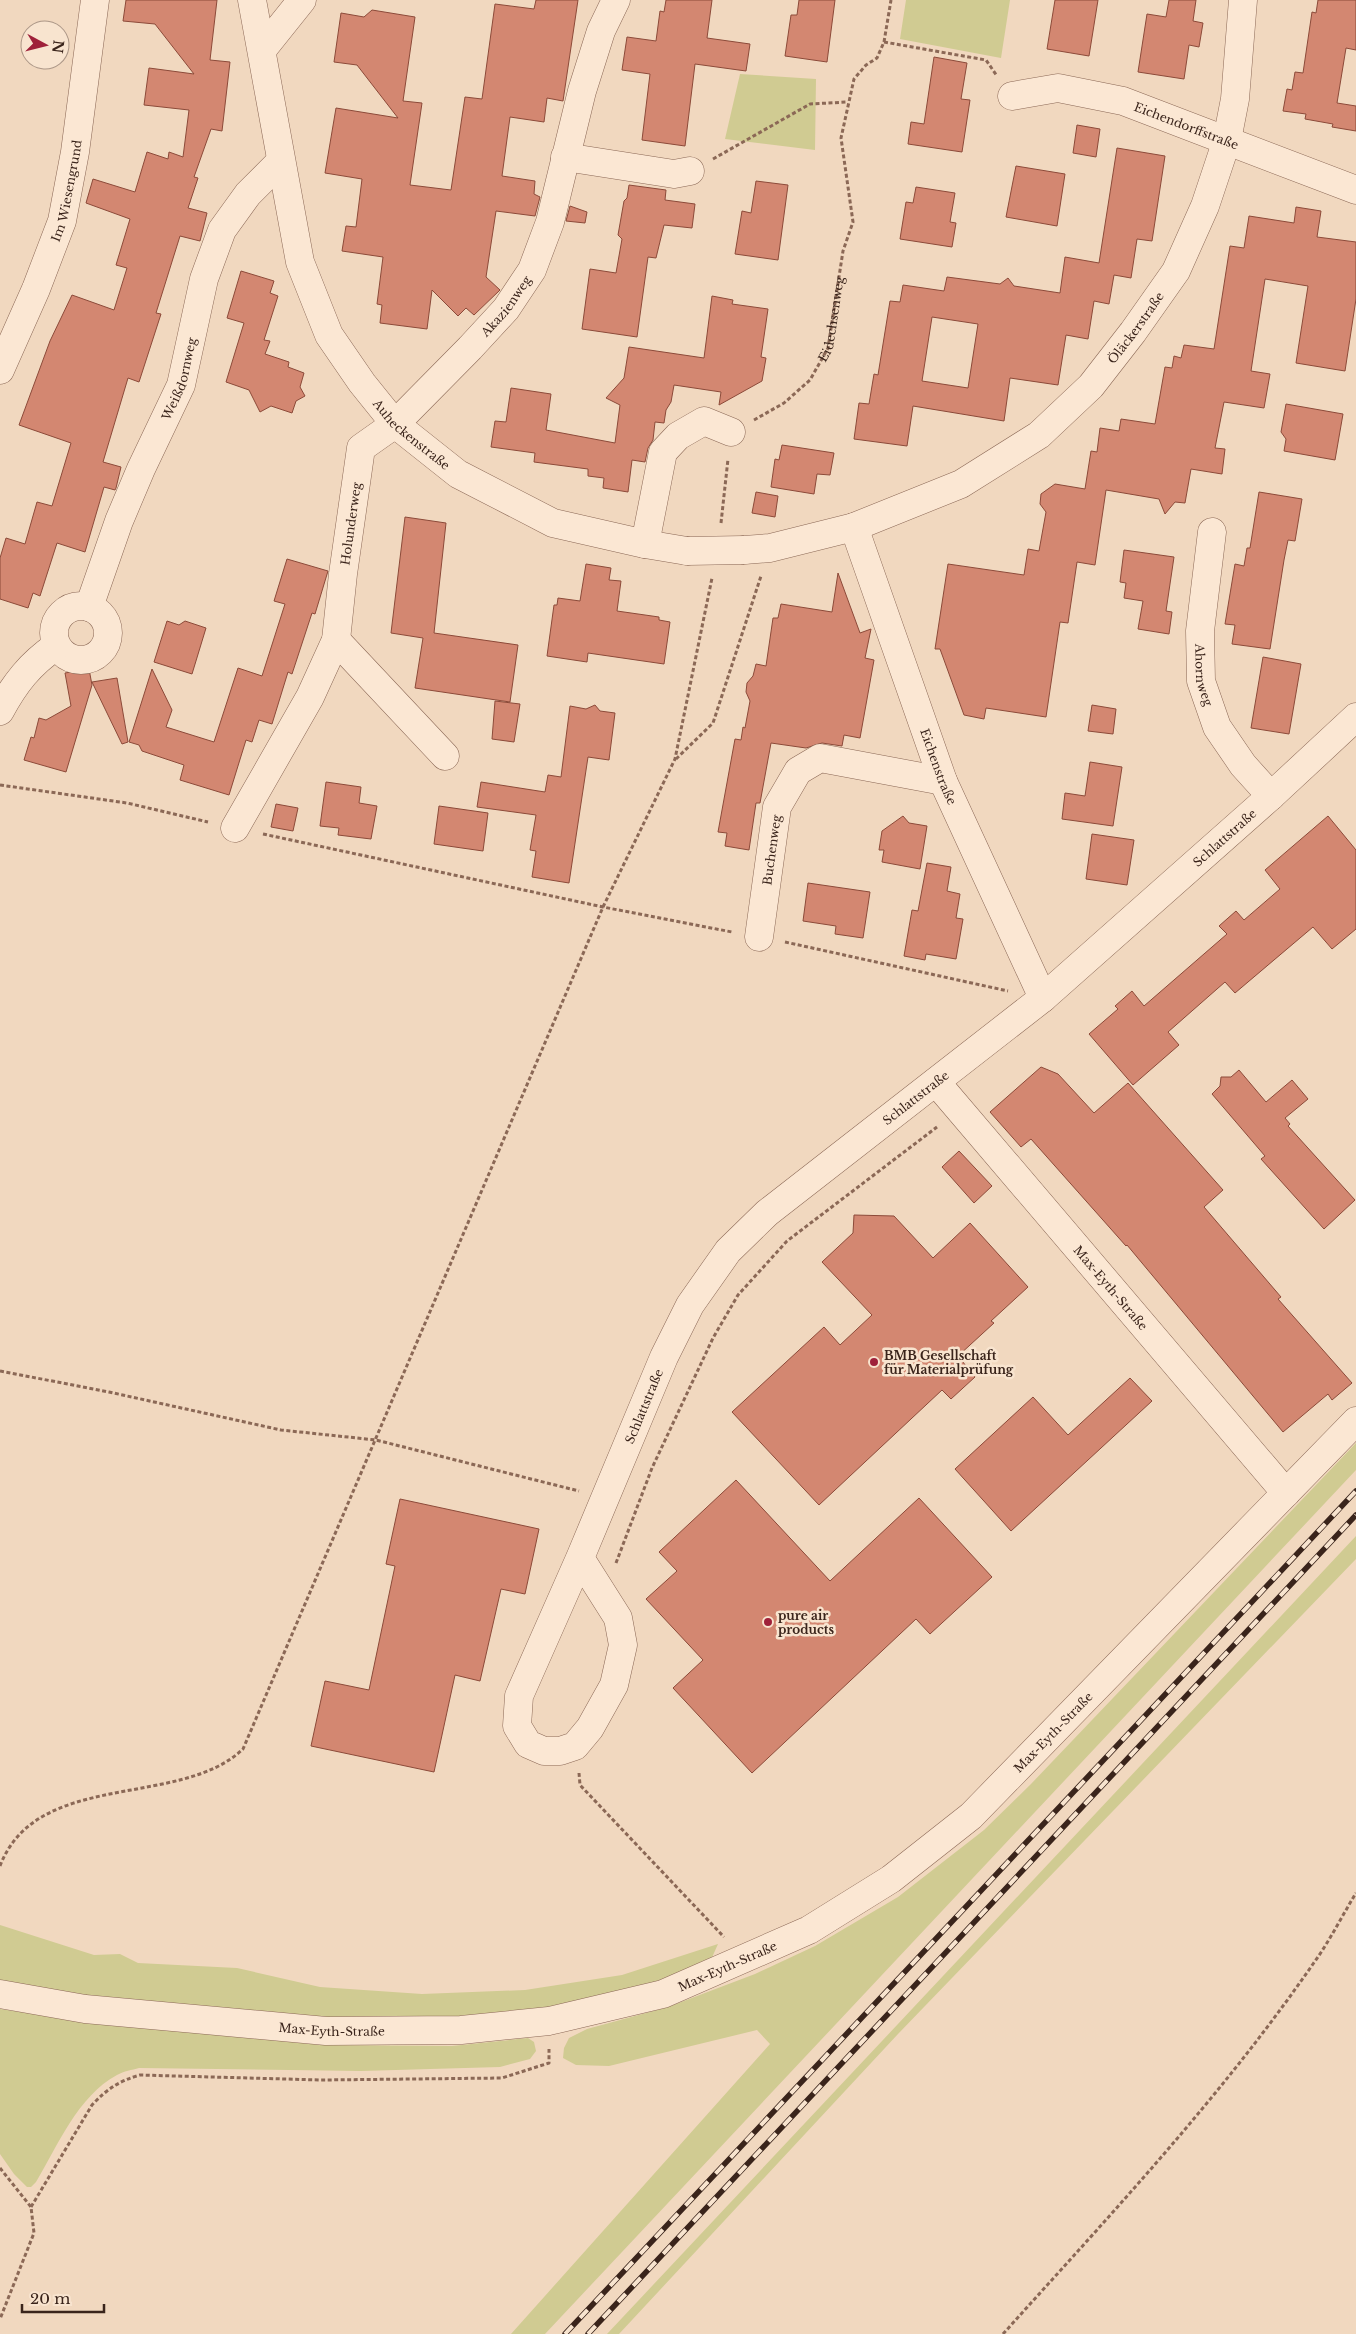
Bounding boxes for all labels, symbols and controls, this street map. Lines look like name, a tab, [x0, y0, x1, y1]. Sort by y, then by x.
north arrow	[20, 20, 70, 70]
text: N	[48, 39, 68, 54]
street label: Eichendorffstraße	[1132, 99, 1241, 152]
street label: Im Wiesengrund	[47, 139, 84, 244]
street label: Akazienweg	[477, 272, 534, 340]
street label: Eidechsenweg	[814, 274, 847, 364]
street label: Öläckerstraße	[1103, 289, 1167, 366]
street label: Weißdornweg	[158, 335, 199, 423]
street label: Auheckenstraße	[370, 395, 453, 472]
street label: Holunderweg	[337, 480, 364, 566]
street label: Ahornweg	[1193, 642, 1217, 709]
street label: Eichenstraße	[918, 726, 960, 807]
street label: Schlattstraße	[1190, 805, 1259, 869]
street label: Buchenweg	[759, 813, 783, 886]
street label: Schlattstraße	[879, 1067, 951, 1128]
street label: Max-Eyth-Straße	[1071, 1242, 1151, 1333]
place label: BMB Gesellschaft für Materialprüfung	[884, 1348, 1014, 1377]
marker: BMB Gesellschaft für Materialprüfung	[868, 1356, 880, 1368]
street label: Schlattstraße	[621, 1366, 666, 1446]
place label: pure air products	[778, 1608, 834, 1637]
marker: pure air products	[762, 1616, 774, 1628]
street label: Max-Eyth-Straße	[1010, 1689, 1095, 1775]
street label: Max-Eyth-Straße	[675, 1938, 779, 1994]
street label: Max-Eyth-Straße	[278, 2019, 385, 2039]
scale bar	[22, 2282, 105, 2314]
text: 20 m	[30, 2289, 70, 2308]

